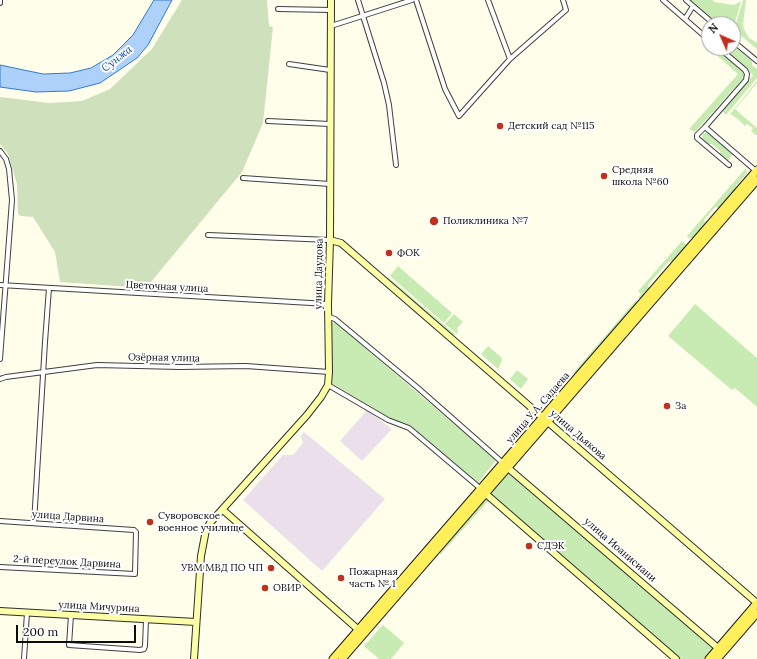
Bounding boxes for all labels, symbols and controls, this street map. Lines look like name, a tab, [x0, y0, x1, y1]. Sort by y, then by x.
north arrow	[701, 16, 741, 56]
text: N	[705, 20, 721, 36]
water label: Сунжа	[99, 43, 135, 75]
place label: Детский сад №115	[508, 120, 594, 132]
marker: Детский сад №115	[495, 121, 505, 131]
place label: Средняя школа №60	[612, 164, 669, 188]
marker: Средняя школа №60	[599, 171, 609, 181]
marker: Поликлиника №7	[428, 215, 440, 227]
place label: Поликлиника №7	[443, 215, 528, 227]
street label: улица Даудова	[312, 239, 326, 309]
place label: ФОК	[397, 247, 420, 259]
marker: ФОК	[384, 248, 394, 258]
street label: Цветочная улица	[125, 279, 209, 295]
street label: Озёрная улица	[128, 351, 200, 365]
street label: улица У.А. Садаева	[504, 370, 572, 446]
place label: За	[675, 400, 686, 412]
marker: За	[662, 401, 672, 411]
street label: улица Дьякова	[548, 407, 608, 463]
street label: улица Дарвина	[32, 508, 104, 526]
place label: Суворовское военное училище	[158, 510, 244, 534]
street label: улица Иоанисиани	[581, 515, 659, 585]
marker: Суворовское военное училище	[145, 517, 155, 527]
place label: СДЭК	[537, 540, 565, 552]
marker: СДЭК	[524, 541, 534, 551]
street label: 2-й переулок Дарвина	[13, 553, 121, 571]
place label: УВМ МВД ПО ЧП	[181, 562, 263, 574]
marker: УВМ МВД ПО ЧП	[266, 563, 276, 573]
place label: Пожарная часть № 1	[349, 566, 398, 590]
marker: Пожарная часть № 1	[336, 573, 346, 583]
place label: ОВИР	[273, 582, 301, 594]
marker: ОВИР	[260, 583, 270, 593]
street label: улица Мичурина	[58, 599, 140, 615]
scale bar	[18, 617, 138, 643]
text: 200 m	[23, 624, 58, 639]

